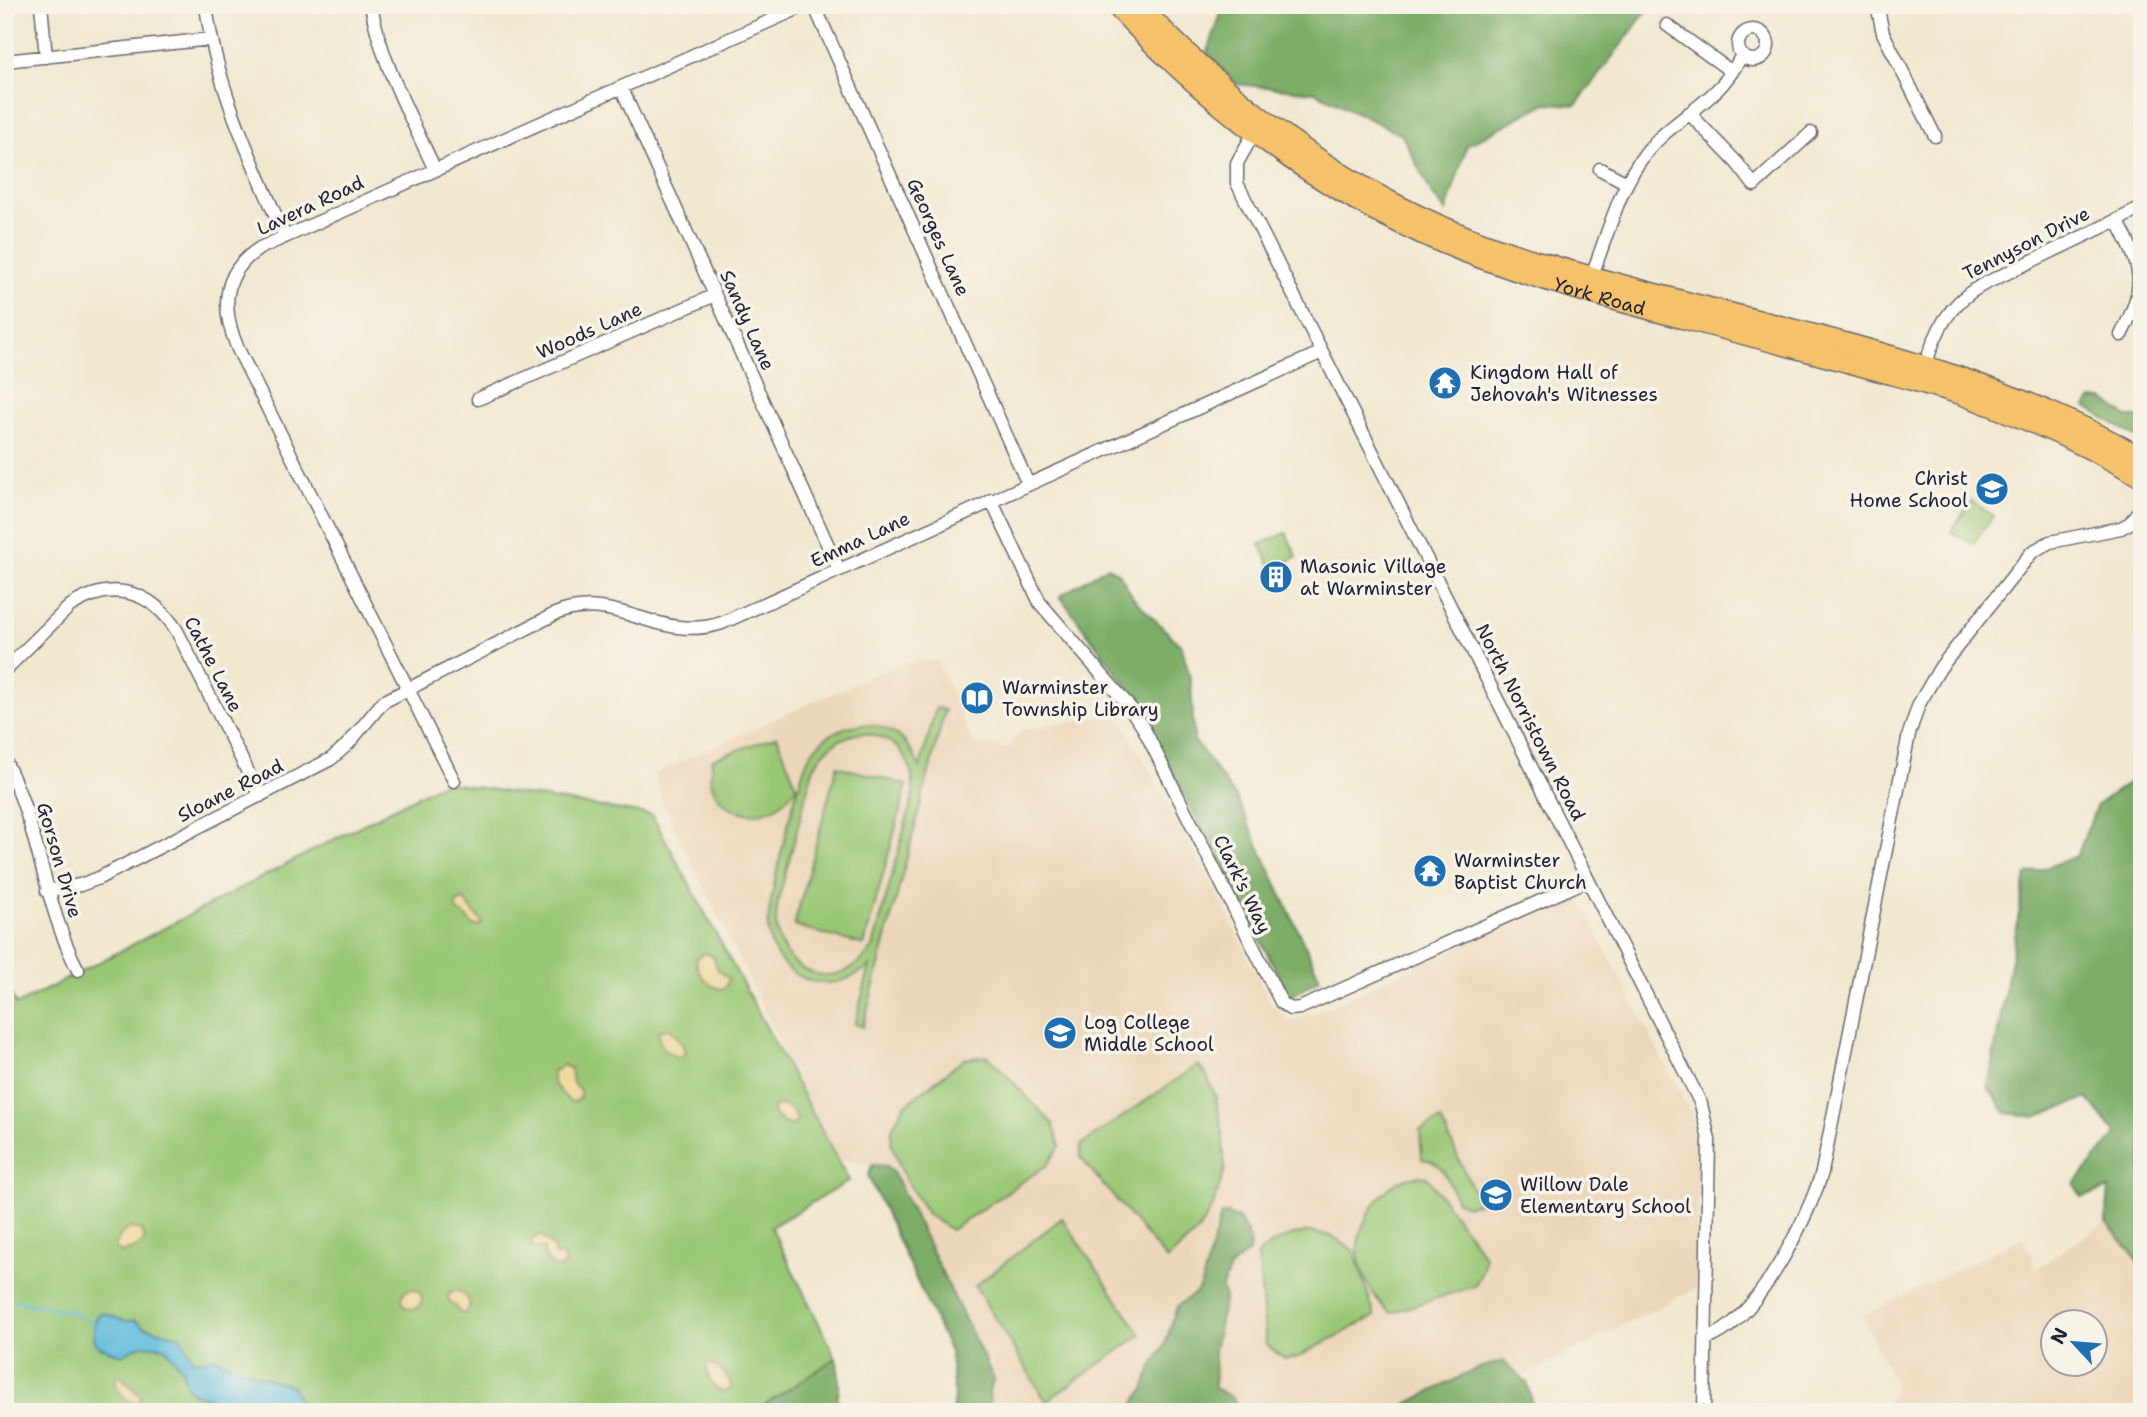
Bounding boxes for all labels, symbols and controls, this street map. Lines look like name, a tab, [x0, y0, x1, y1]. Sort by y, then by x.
street label: Lavera Road	[253, 170, 368, 241]
street label: Georges Lane	[901, 174, 976, 300]
street label: Tennyson Drive	[1959, 201, 2094, 286]
street label: Sandy Lane	[714, 266, 781, 374]
street label: York Road	[1551, 272, 1648, 321]
street label: Woods Lane	[533, 296, 646, 365]
place label: Kingdom Hall of Jehovah's Witnesses	[1470, 360, 1658, 407]
temple icon: Kingdom Hall of Jehovah's Witnesses	[1426, 364, 1464, 402]
place label: Christ Home School	[1850, 466, 1968, 513]
school or university icon: Christ Home School	[1973, 470, 2011, 508]
street label: Emma Lane	[807, 506, 914, 573]
place label: Masonic Village at Warminster	[1300, 554, 1446, 601]
building icon: Masonic Village at Warminster	[1257, 558, 1295, 596]
street label: Cathe Lane	[179, 612, 248, 716]
street label: North Norristown Road	[1470, 619, 1591, 825]
place label: Warminster Township Library	[1002, 675, 1159, 722]
library icon: Warminster Township Library	[958, 679, 996, 717]
street label: Sloane Road	[173, 753, 287, 828]
street label: Gorson Drive	[31, 799, 88, 921]
street label: Clark's Way	[1208, 831, 1277, 938]
place label: Warminster Baptist Church	[1454, 848, 1587, 895]
temple icon: Warminster Baptist Church	[1411, 852, 1449, 890]
place label: Log College Middle School	[1084, 1010, 1214, 1057]
school or university icon: Log College Middle School	[1041, 1014, 1079, 1052]
place label: Willow Dale Elementary School	[1520, 1172, 1691, 1219]
school or university icon: Willow Dale Elementary School	[1477, 1176, 1515, 1214]
north arrow	[2038, 1308, 2108, 1378]
text: N	[2045, 1324, 2074, 1348]

